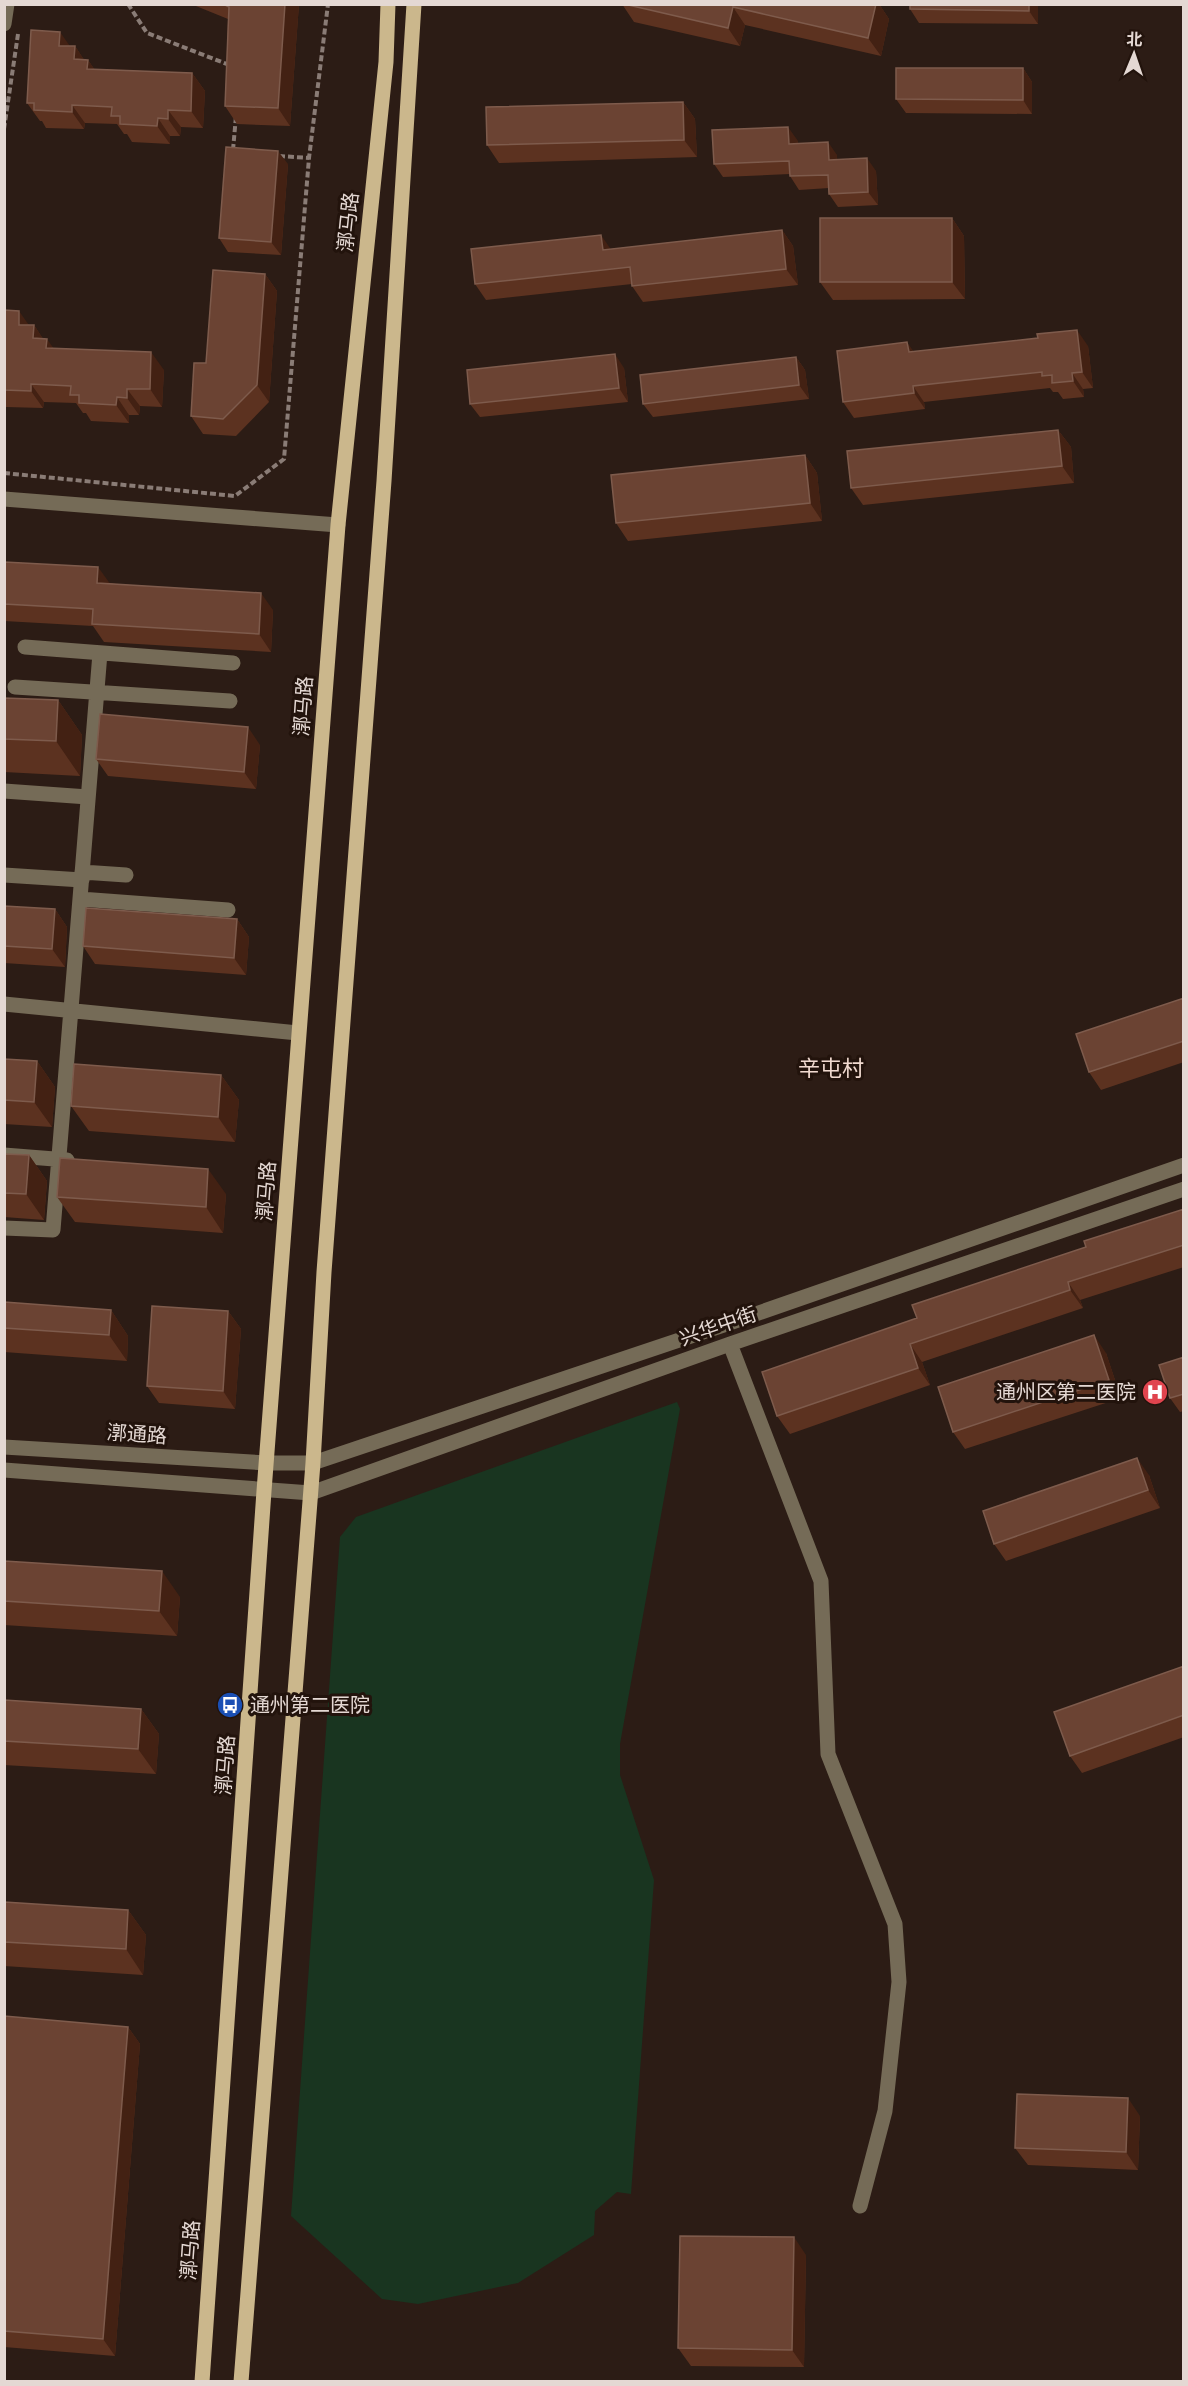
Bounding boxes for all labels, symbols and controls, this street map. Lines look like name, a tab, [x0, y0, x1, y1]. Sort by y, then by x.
north arrow	[1104, 24, 1164, 84]
text: 北	[1126, 29, 1143, 49]
street label: 漷马路	[332, 191, 362, 253]
street label: 漷马路	[288, 675, 316, 737]
district label: 辛屯村	[798, 1054, 864, 1081]
street label: 漷马路	[251, 1160, 279, 1222]
street label: 兴华中街	[676, 1301, 759, 1349]
hospital icon: 通州区第二医院	[1140, 1377, 1170, 1407]
place label: 通州区第二医院	[996, 1379, 1136, 1403]
street label: 漷通路	[106, 1419, 168, 1447]
bus stop icon: 通州第二医院	[215, 1690, 245, 1720]
place label: 通州第二医院	[250, 1692, 370, 1716]
street label: 漷马路	[210, 1734, 238, 1796]
street label: 漷马路	[175, 2219, 203, 2281]

